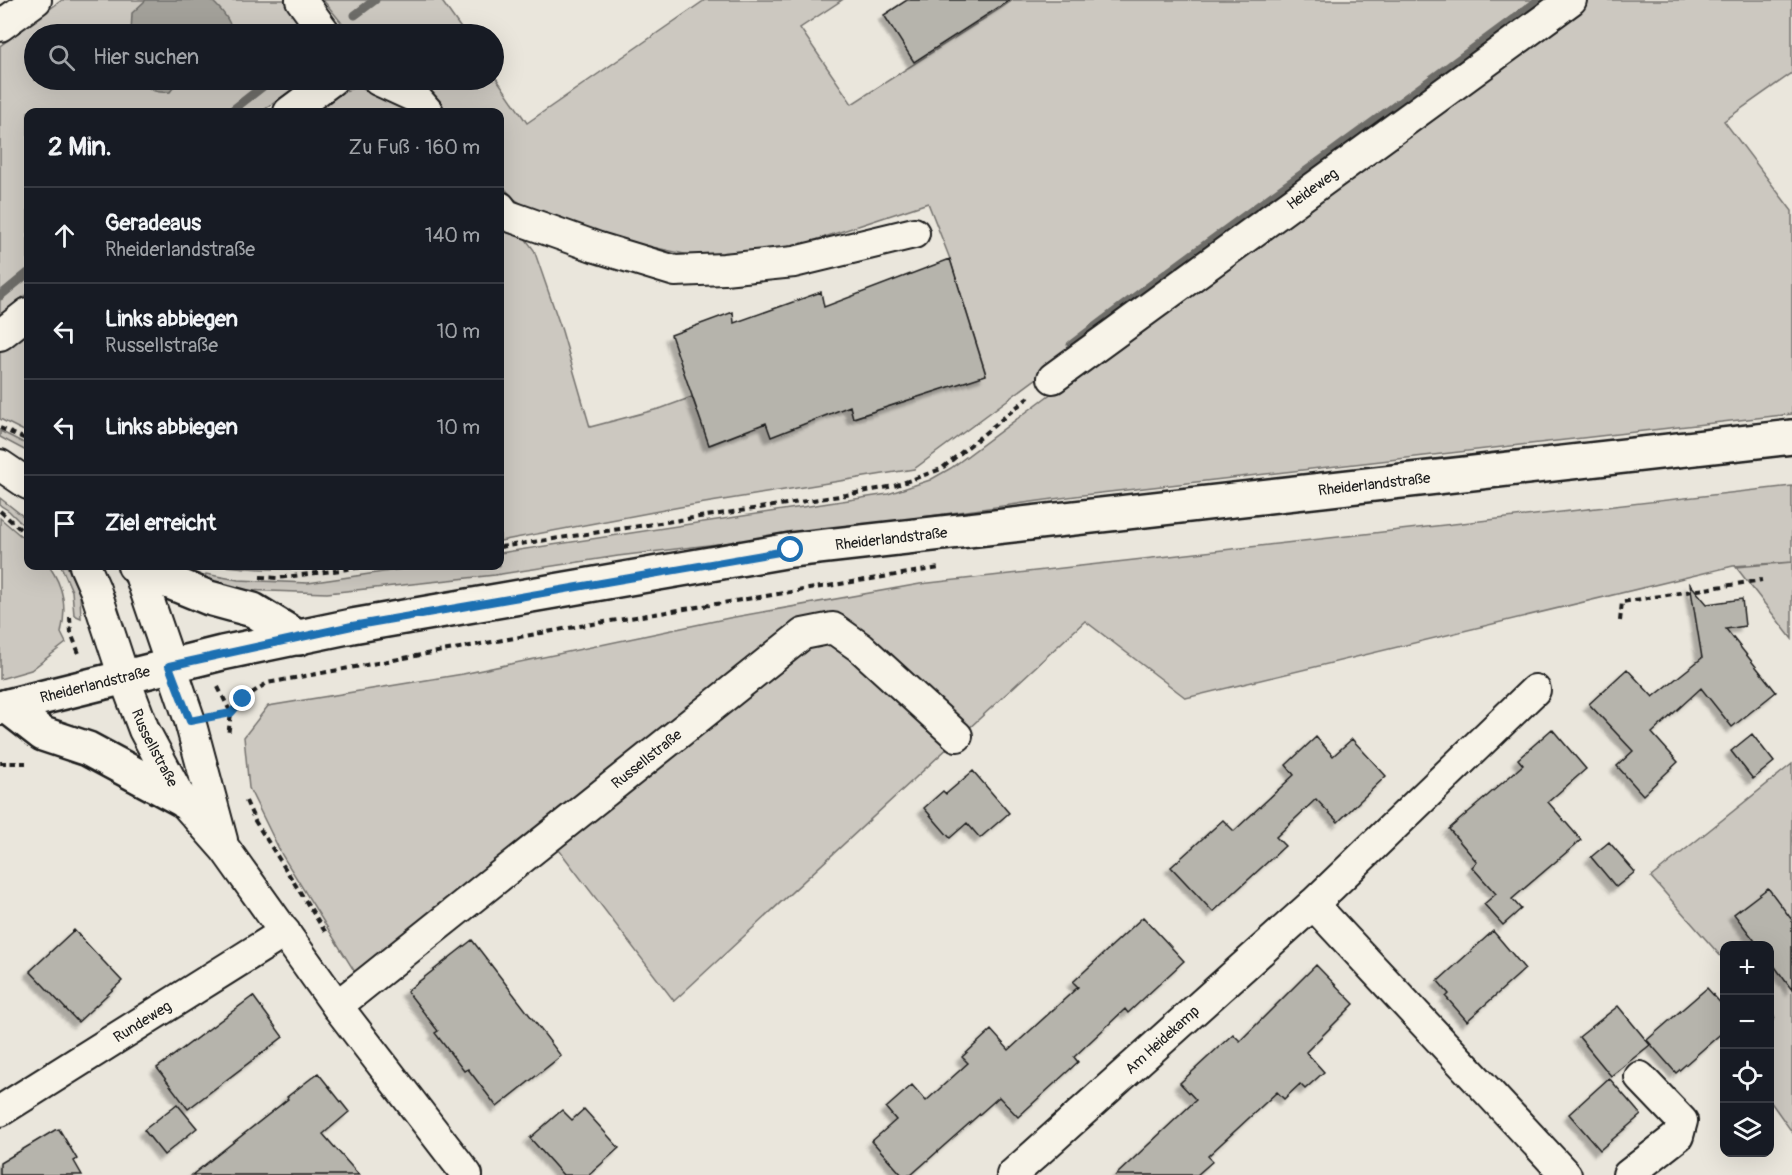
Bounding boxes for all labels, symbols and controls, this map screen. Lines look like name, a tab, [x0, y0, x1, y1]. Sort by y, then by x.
search box	[24, 24, 504, 90]
icon: search	[45, 41, 78, 74]
text: Hier suchen	[93, 43, 199, 71]
text: 2 Min.	[48, 131, 112, 163]
text: Zu Fuß · 160 m	[349, 135, 480, 160]
street label: Heideweg	[1283, 164, 1342, 214]
text: Geradeaus	[105, 209, 201, 237]
icon: ahead	[48, 219, 81, 252]
text: 140 m	[425, 223, 480, 248]
text: Rheiderlandstraße	[105, 237, 255, 262]
text: Links abbiegen	[105, 305, 238, 333]
icon: left	[48, 315, 81, 348]
text: 10 m	[436, 319, 480, 344]
text: Russellstraße	[105, 333, 218, 358]
icon: left	[48, 411, 81, 444]
text: Links abbiegen	[105, 413, 238, 441]
text: 10 m	[436, 415, 480, 440]
street label: Rheiderlandstraße	[1317, 469, 1432, 500]
icon: arrive	[48, 507, 81, 540]
text: Ziel erreicht	[105, 509, 216, 537]
street label: Rheiderlandstraße	[834, 523, 949, 555]
route start	[777, 536, 803, 562]
street label: Rheiderlandstraße	[38, 662, 153, 708]
route end	[229, 685, 255, 711]
street label: Russellstraße	[127, 706, 182, 791]
street label: Russellstraße	[608, 725, 686, 793]
map controls	[1720, 941, 1774, 1157]
button: +	[1720, 941, 1774, 995]
button: −	[1720, 995, 1774, 1049]
street label: Rundeweg	[110, 997, 175, 1047]
street label: Am Heidekamp	[1121, 1002, 1204, 1079]
button: locate	[1720, 1049, 1774, 1103]
button: layers	[1720, 1103, 1774, 1157]

